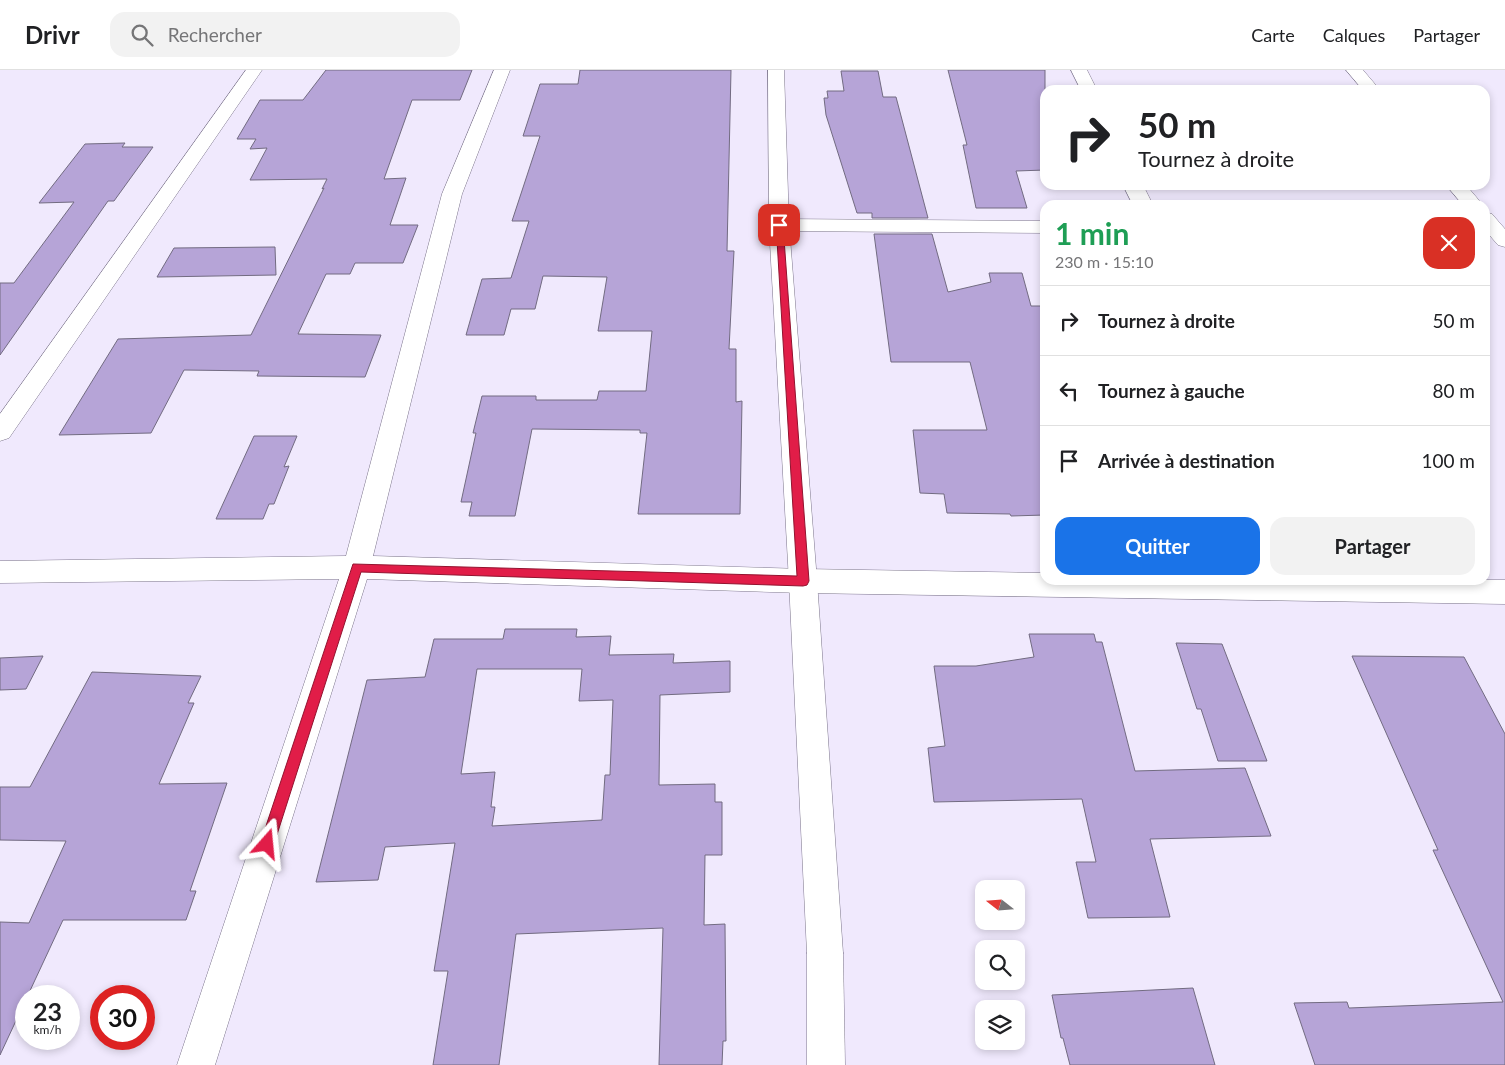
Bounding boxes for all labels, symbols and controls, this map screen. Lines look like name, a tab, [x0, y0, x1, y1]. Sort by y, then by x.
search box	[110, 12, 460, 57]
text: Drivr	[25, 20, 80, 49]
icon: search	[128, 21, 156, 49]
text: Rechercher	[168, 23, 262, 46]
text: Carte	[1251, 24, 1295, 46]
text: Calques	[1323, 24, 1385, 46]
text: Partager	[1413, 24, 1480, 46]
text: 50 m	[1138, 103, 1216, 145]
icon: right	[1055, 105, 1120, 170]
text: Tournez à droite	[1138, 145, 1294, 172]
pin	[758, 204, 800, 246]
icon: arrive	[765, 211, 793, 239]
text: 1 min	[1055, 215, 1129, 251]
button: close	[1423, 217, 1475, 269]
text: 230 m · 15:10	[1055, 252, 1154, 271]
icon: right	[1055, 307, 1083, 335]
text: Tournez à droite	[1098, 309, 1235, 332]
text: 50 m	[1432, 309, 1475, 332]
icon: left	[1055, 377, 1083, 405]
text: Tournez à gauche	[1098, 379, 1245, 402]
text: 80 m	[1432, 379, 1475, 402]
icon: arrive	[1055, 447, 1083, 475]
text: Arrivée à destination	[1098, 449, 1275, 472]
text: 100 m	[1421, 449, 1475, 472]
button: Quitter	[1055, 517, 1260, 575]
button: Partager	[1270, 517, 1475, 575]
position arrow	[240, 817, 292, 869]
north arrow	[975, 880, 1025, 930]
map controls	[975, 880, 1025, 1050]
button: search	[975, 940, 1025, 990]
speed limit sign: 30	[90, 985, 155, 1050]
text: 23	[33, 996, 62, 1026]
button: layers	[975, 1000, 1025, 1050]
text: km/h	[33, 1022, 62, 1037]

